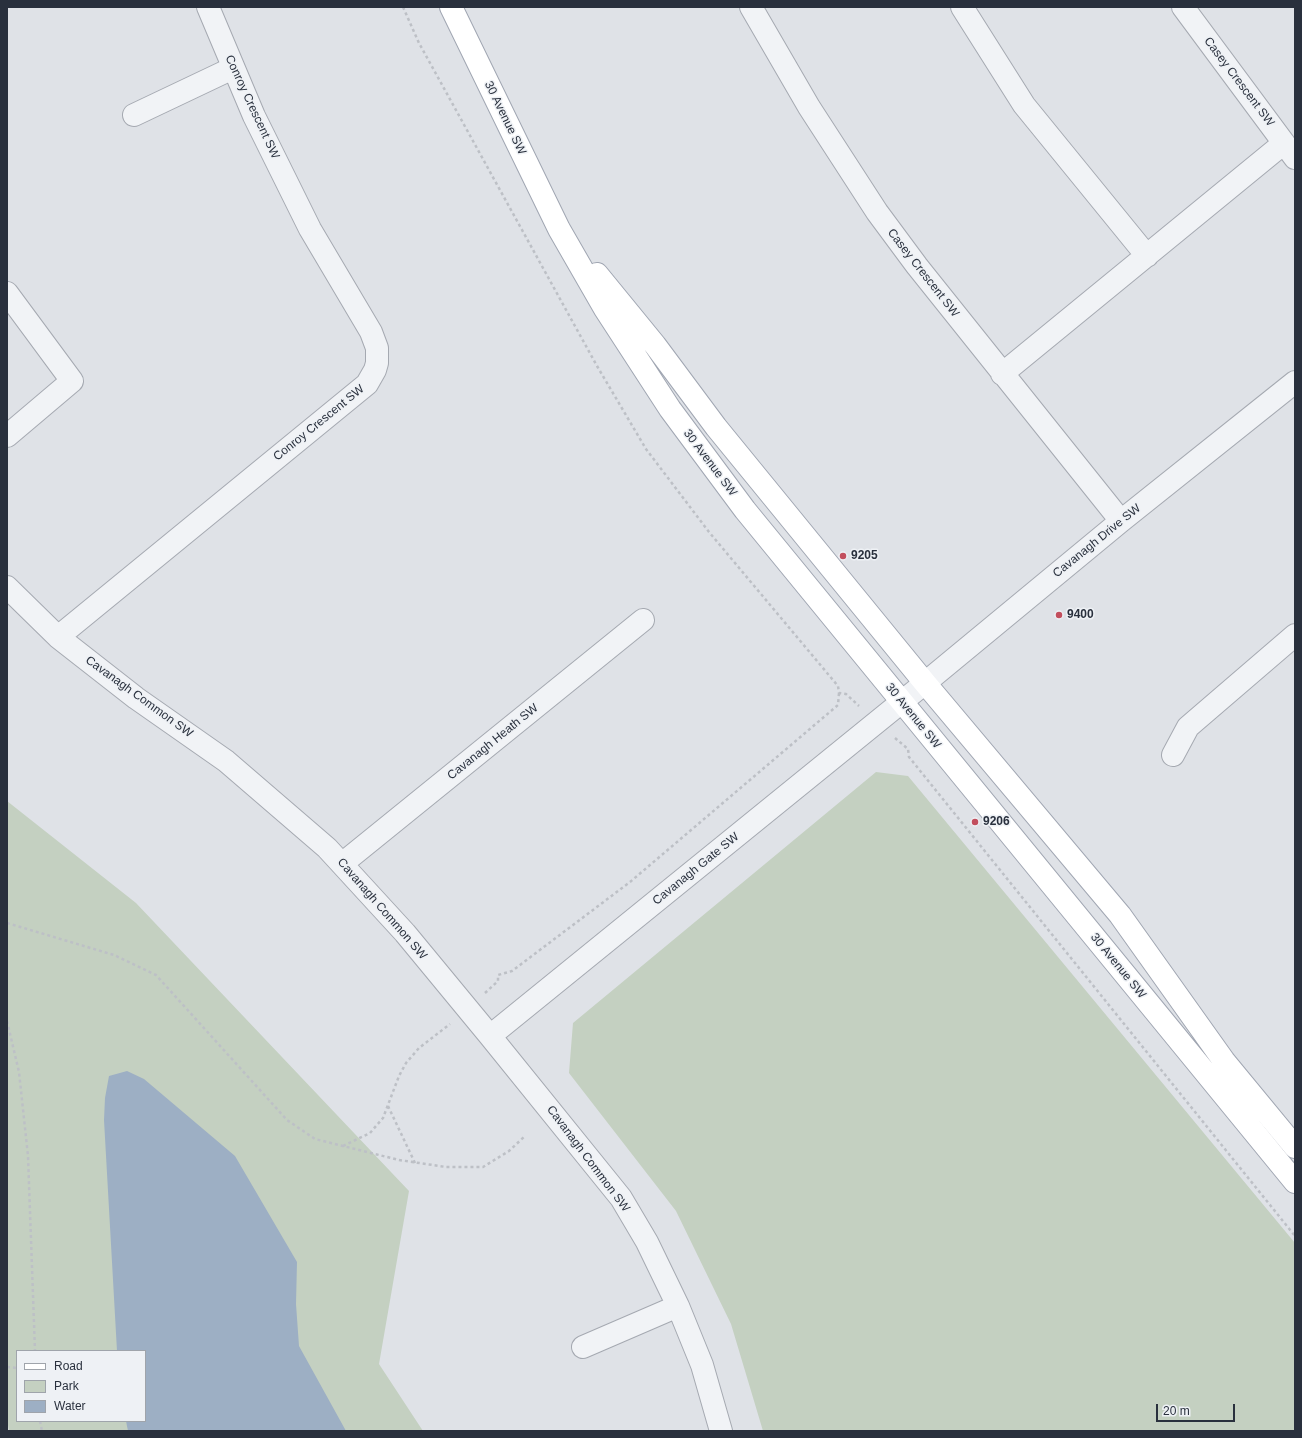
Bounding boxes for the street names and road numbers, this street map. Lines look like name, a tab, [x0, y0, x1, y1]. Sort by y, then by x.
street label: Casey Crescent SW	[1201, 35, 1277, 129]
street label: Conroy Crescent SW	[222, 53, 282, 161]
street label: 30 Avenue SW	[481, 79, 529, 157]
street label: Casey Crescent SW	[884, 226, 962, 320]
street label: Conroy Crescent SW	[271, 382, 367, 464]
street label: 30 Avenue SW	[680, 427, 740, 499]
street label: Cavanagh Drive SW	[1050, 501, 1144, 581]
street label: Cavanagh Common SW	[82, 653, 196, 741]
street label: 30 Avenue SW	[882, 680, 944, 752]
street label: Cavanagh Heath SW	[445, 701, 541, 783]
street label: Cavanagh Gate SW	[650, 830, 742, 908]
street label: Cavanagh Common SW	[334, 855, 430, 963]
street label: 30 Avenue SW	[1087, 930, 1149, 1002]
street label: Cavanagh Common SW	[543, 1103, 633, 1215]

